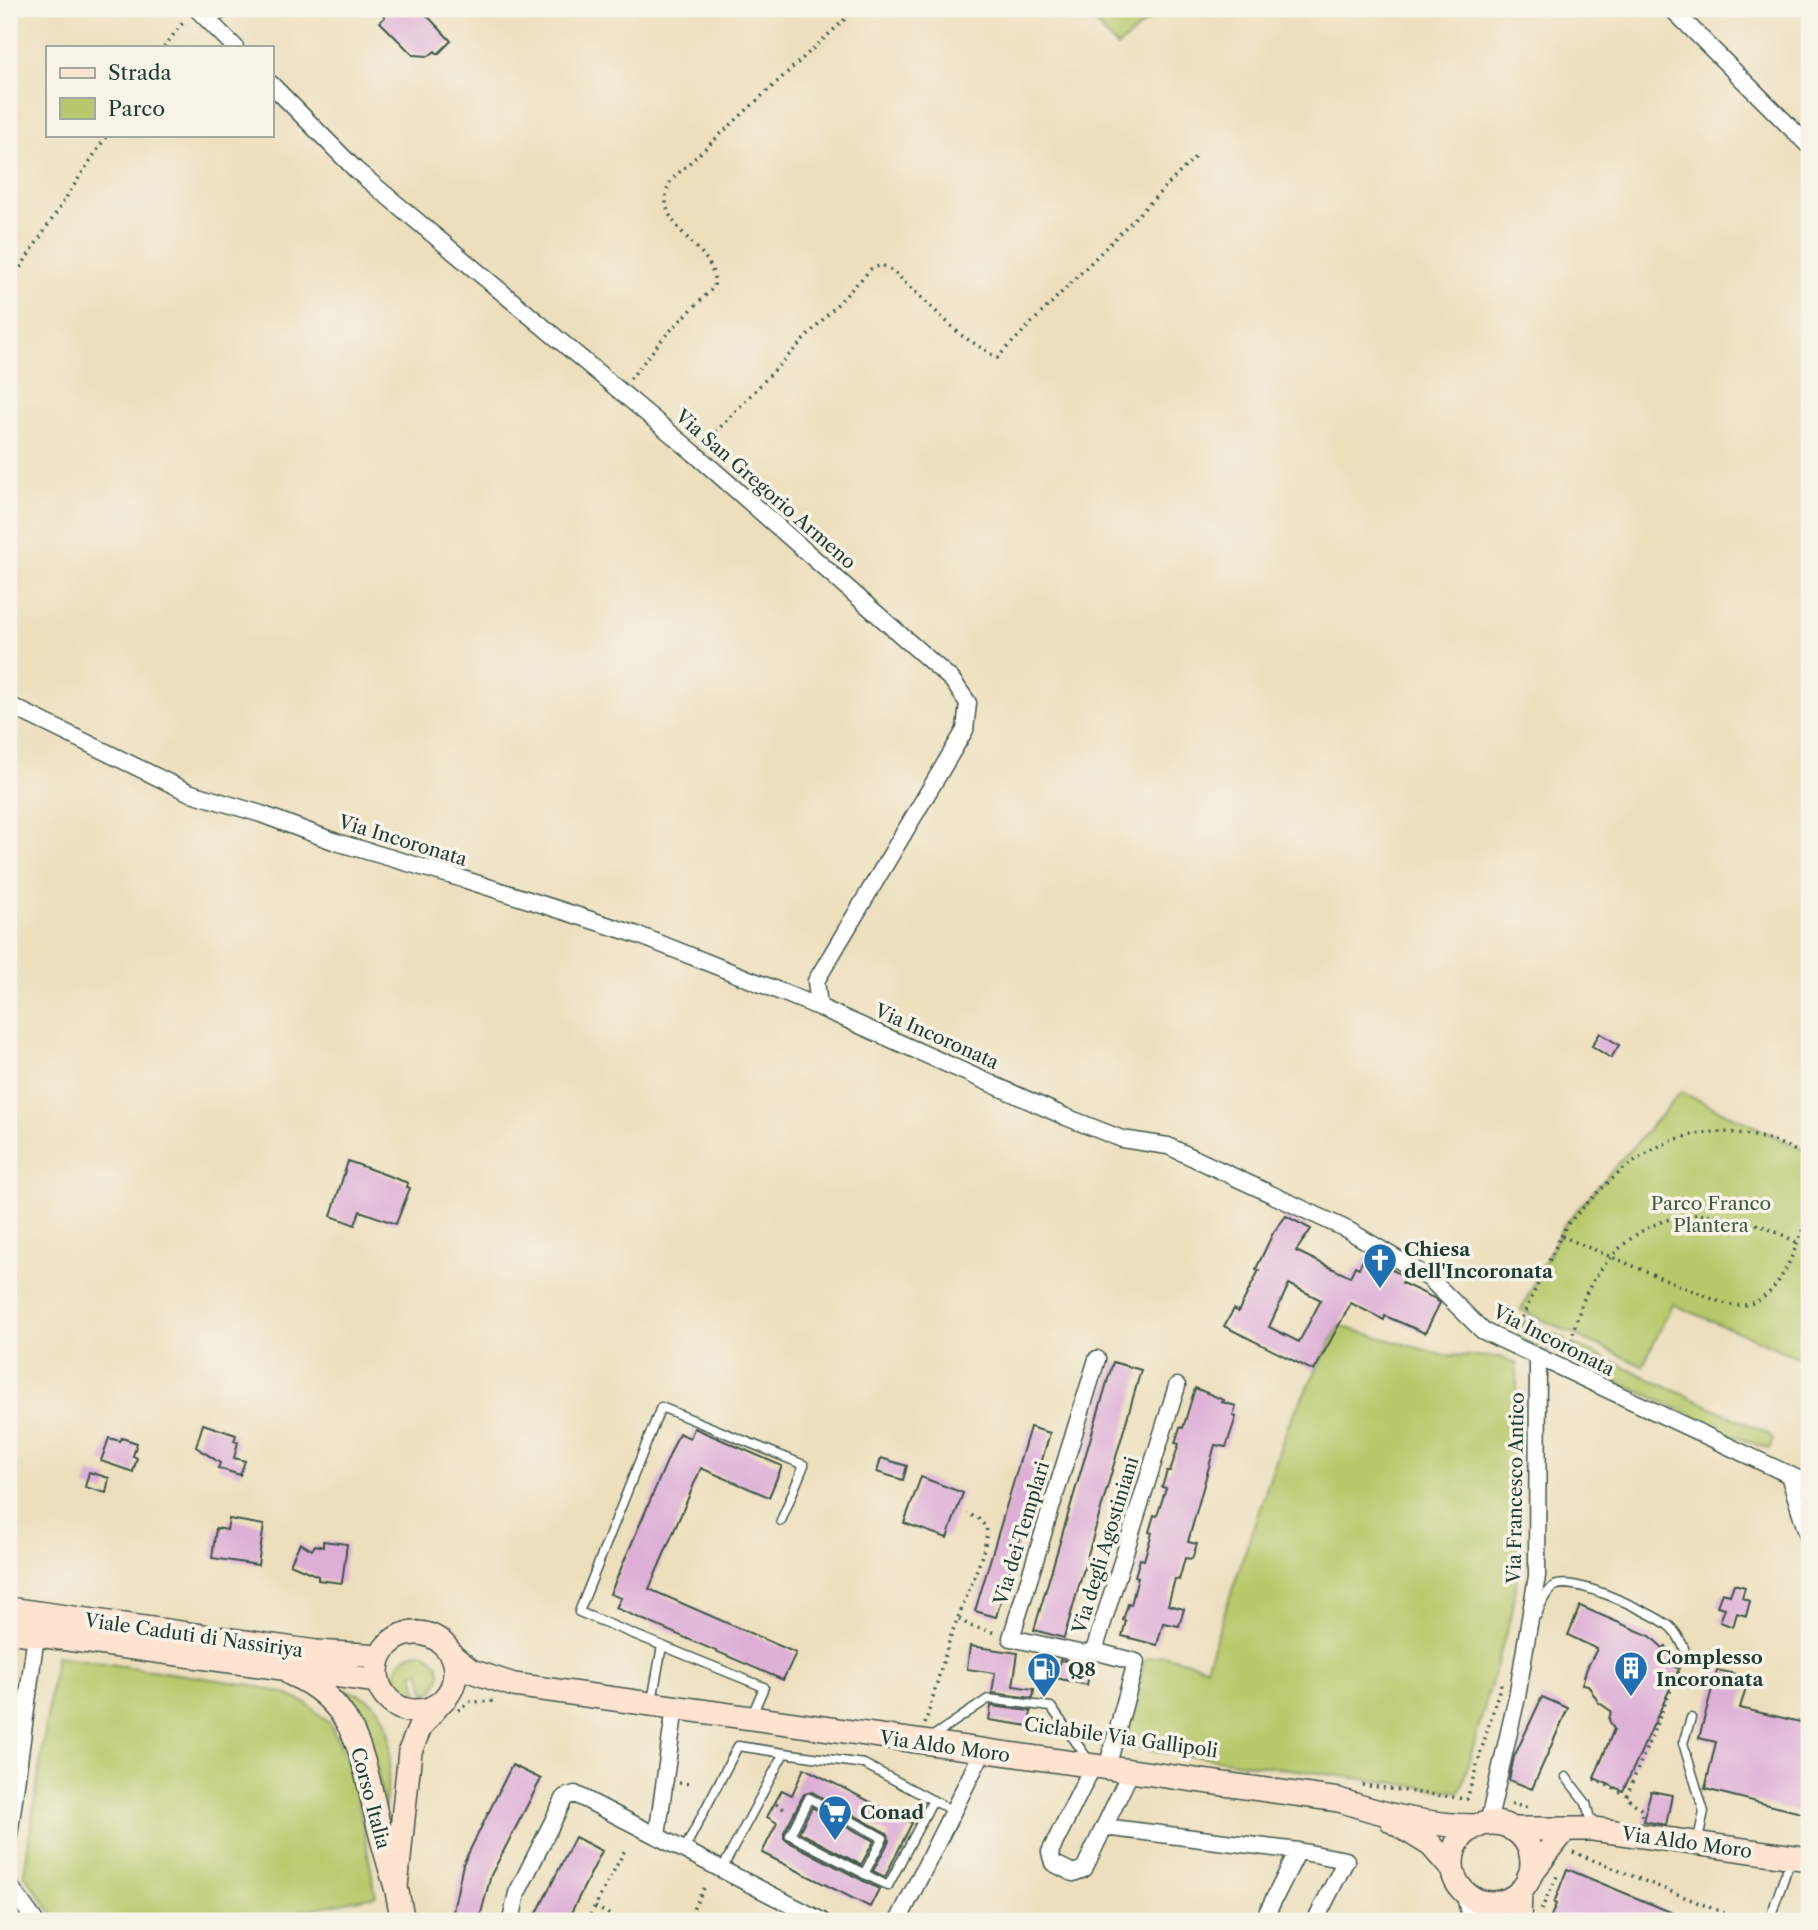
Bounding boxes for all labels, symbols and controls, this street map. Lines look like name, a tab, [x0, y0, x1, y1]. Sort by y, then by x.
legend	[46, 46, 273, 136]
text: Strada	[108, 60, 173, 85]
text: Parco	[108, 96, 165, 121]
street label: Via San Gregorio Armeno	[670, 404, 861, 574]
street label: Via Incoronata	[335, 810, 470, 871]
street label: Via Incoronata	[870, 998, 1002, 1074]
park label: Parco Franco Plantera	[1651, 1192, 1771, 1237]
place label: Chiesa dell'Incoronata	[1404, 1238, 1554, 1283]
church icon: Chiesa dell'Incoronata	[1361, 1241, 1399, 1290]
street label: Via Incoronata	[1488, 1300, 1618, 1381]
street label: Via Francesco Antico	[1502, 1392, 1529, 1585]
street label: Via degli Agostiniani	[1067, 1454, 1143, 1637]
street label: Via dei Templari	[988, 1458, 1054, 1609]
street label: Viale Caduti di Nassiriya	[82, 1609, 304, 1662]
place label: Complesso Incoronata	[1656, 1646, 1764, 1691]
building icon: Complesso Incoronata	[1612, 1649, 1650, 1698]
fuel station icon: Q8	[1025, 1650, 1063, 1699]
place label: Q8	[1068, 1658, 1096, 1681]
street label: Ciclabile Via Gallipoli	[1023, 1713, 1220, 1763]
street label: Via Aldo Moro	[877, 1726, 1012, 1767]
street label: Corso Italia	[346, 1745, 395, 1851]
supermarket icon: Conad	[816, 1793, 854, 1842]
place label: Conad	[860, 1801, 924, 1824]
street label: Via Aldo Moro	[1619, 1822, 1754, 1863]

